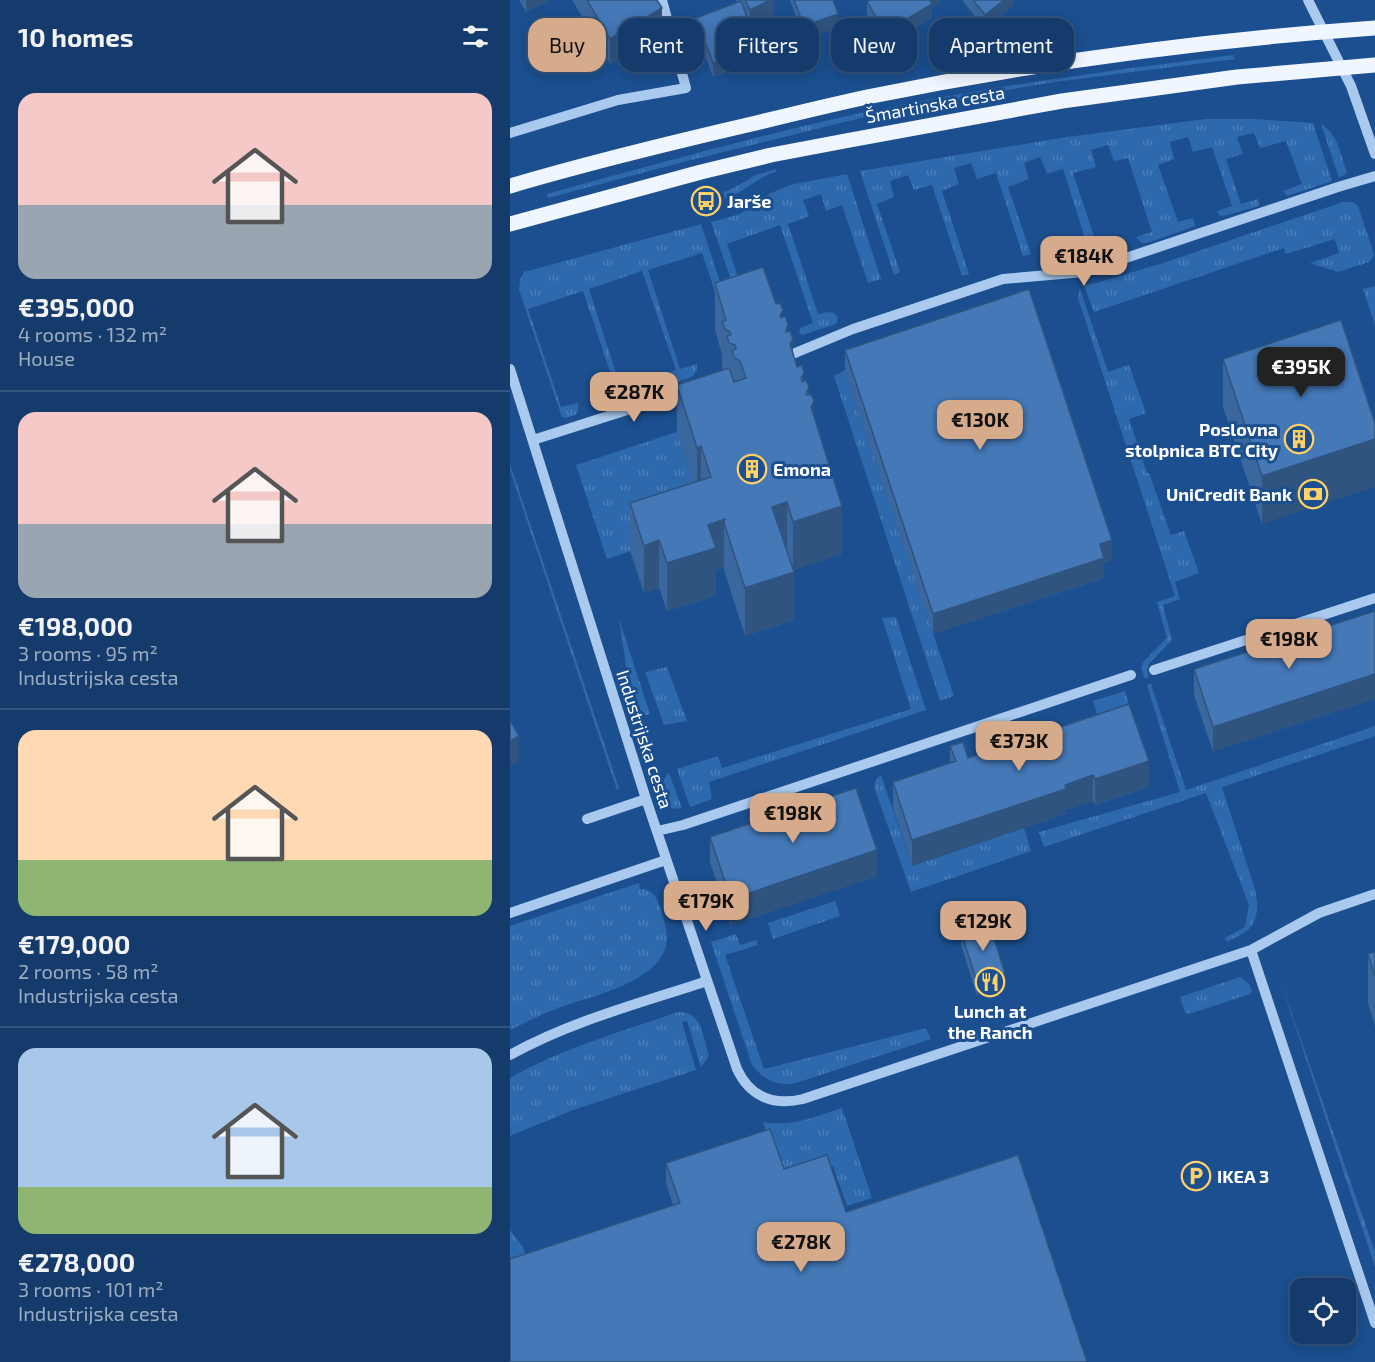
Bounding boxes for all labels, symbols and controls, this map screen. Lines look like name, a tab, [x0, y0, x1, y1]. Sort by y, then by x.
chip: Buy	[528, 18, 606, 72]
chip: Rent	[618, 18, 704, 72]
chip: Filters	[716, 18, 819, 72]
chip: New	[831, 18, 917, 72]
chip: Apartment	[929, 18, 1074, 72]
icon: filters	[459, 20, 492, 53]
text: 10 homes	[18, 21, 134, 52]
street label: Šmartinska cesta	[864, 81, 1006, 127]
icon: home	[201, 132, 309, 240]
bus stop icon: Jarše	[690, 185, 722, 217]
place label: Jarše	[727, 190, 771, 212]
pin: €184K	[1042, 236, 1126, 287]
text: €184K	[1054, 243, 1114, 267]
text: €395,000	[18, 291, 135, 322]
text: 4 rooms · 132 m²	[18, 322, 167, 346]
text: House	[18, 346, 75, 370]
pin: €395K	[1259, 347, 1343, 398]
text: €395K	[1271, 354, 1331, 378]
pin: €287K	[592, 372, 676, 423]
text: €287K	[604, 379, 664, 403]
pin: €130K	[938, 400, 1022, 451]
text: €130K	[951, 407, 1009, 431]
place label: Poslovna stolpnica BTC City	[1125, 418, 1279, 461]
building icon: Poslovna stolpnica BTC City	[1283, 423, 1315, 455]
icon: home	[201, 451, 309, 559]
building icon: Emona	[736, 453, 768, 485]
place label: Emona	[773, 458, 831, 480]
bank icon: UniCredit Bank	[1297, 478, 1329, 510]
place label: UniCredit Bank	[1166, 483, 1292, 505]
text: €198,000	[18, 610, 133, 641]
pin: €198K	[1247, 619, 1331, 670]
text: €198K	[1260, 626, 1318, 650]
text: 3 rooms · 95 m²	[18, 641, 158, 665]
text: Industrijska cesta	[18, 665, 178, 689]
street label: Industrijska cesta	[612, 667, 678, 811]
pin: €373K	[977, 721, 1061, 772]
text: €373K	[990, 728, 1048, 752]
icon: home	[201, 769, 309, 877]
pin: €198K	[751, 793, 835, 844]
text: €198K	[764, 800, 822, 824]
pin: €179K	[664, 881, 748, 932]
text: €179K	[678, 888, 734, 912]
pin: €129K	[941, 901, 1025, 952]
text: €129K	[954, 908, 1012, 932]
text: €179,000	[18, 928, 131, 959]
text: 2 rooms · 58 m²	[18, 959, 159, 983]
restaurant icon: Lunch at the Ranch	[974, 966, 1006, 998]
text: Industrijska cesta	[18, 983, 178, 1007]
place label: Lunch at the Ranch	[948, 1000, 1032, 1043]
icon: home	[201, 1087, 309, 1195]
parking icon: IKEA 3	[1180, 1160, 1212, 1192]
place label: IKEA 3	[1217, 1165, 1269, 1187]
pin: €278K	[759, 1222, 843, 1273]
text: €278K	[771, 1229, 831, 1253]
text: €278,000	[18, 1246, 135, 1277]
text: 3 rooms · 101 m²	[18, 1277, 164, 1301]
map controls	[1290, 1278, 1356, 1344]
button: locate	[1290, 1278, 1356, 1344]
text: Industrijska cesta	[18, 1301, 178, 1325]

